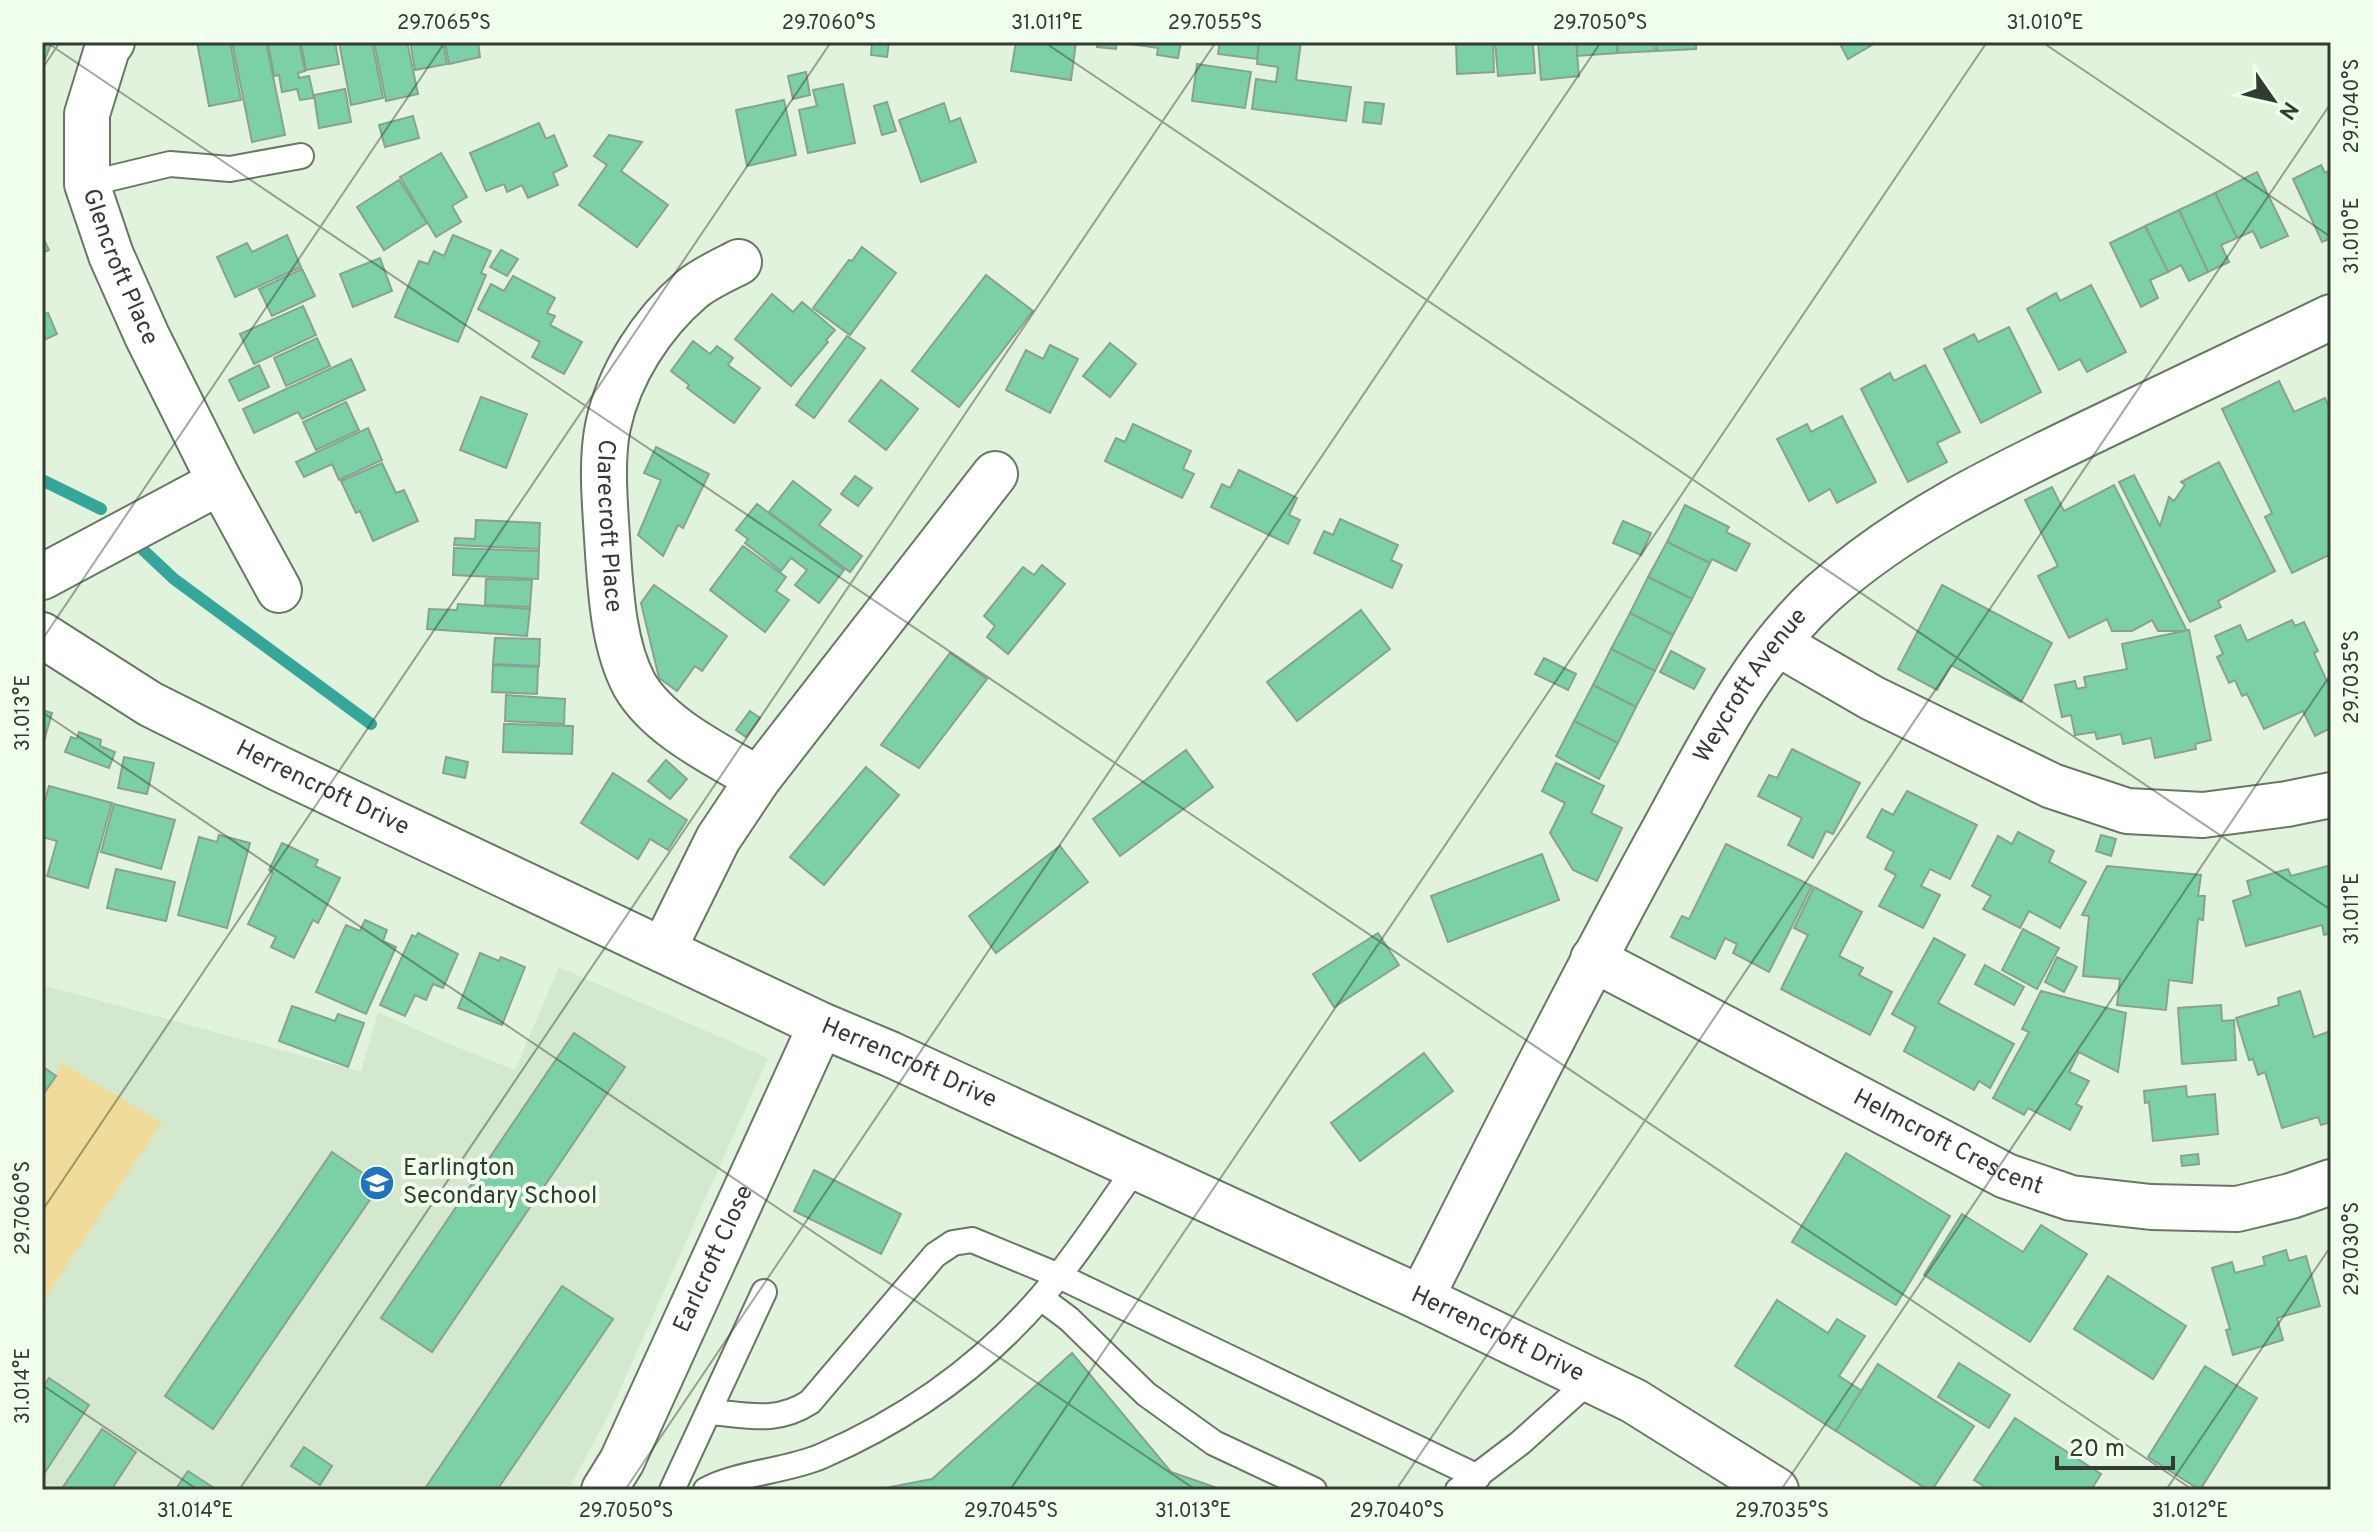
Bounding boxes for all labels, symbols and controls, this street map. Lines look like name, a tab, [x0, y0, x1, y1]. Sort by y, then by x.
text: 29.7065°S	[397, 11, 491, 37]
text: 29.7060°S	[782, 11, 876, 37]
text: 31.011°E	[1011, 11, 1083, 37]
text: 29.7055°S	[1168, 11, 1262, 37]
text: 29.7050°S	[1553, 11, 1647, 37]
text: 31.010°E	[2006, 11, 2084, 37]
text: 29.7040°S	[2340, 59, 2366, 153]
north arrow	[2233, 60, 2313, 140]
text: N	[2272, 96, 2303, 124]
street label: Glencroft Place	[75, 185, 164, 351]
text: 31.010°E	[2340, 197, 2366, 275]
street label: Clarecroft Place	[589, 438, 628, 614]
street label: Weycroft Avenue	[1688, 602, 1814, 768]
text: 29.7035°S	[2340, 630, 2366, 724]
text: 31.013°E	[11, 675, 37, 751]
street label: Herrencroft Drive	[230, 734, 414, 843]
text: 31.011°E	[2340, 873, 2366, 945]
street label: Herrencroft Drive	[817, 1012, 1001, 1116]
street label: Helmcroft Crescent	[1847, 1083, 2047, 1202]
place label: Earlington Secondary School	[403, 1154, 597, 1212]
text: 29.7060°S	[11, 1161, 37, 1255]
school or university icon: Earlington Secondary School	[358, 1164, 396, 1202]
street label: Earlcroft Close	[668, 1181, 761, 1338]
text: 29.7030°S	[2340, 1202, 2366, 1296]
street label: Herrencroft Drive	[1406, 1280, 1589, 1390]
text: 31.014°E	[11, 1348, 37, 1424]
scale bar	[2057, 1420, 2173, 1470]
text: 20 m	[2069, 1435, 2125, 1465]
text: 31.014°E	[157, 1499, 233, 1525]
text: 29.7050°S	[579, 1499, 673, 1525]
text: 29.7045°S	[964, 1499, 1058, 1525]
text: 31.013°E	[1155, 1499, 1231, 1525]
text: 29.7040°S	[1350, 1499, 1444, 1525]
text: 29.7035°S	[1735, 1499, 1829, 1525]
text: 31.012°E	[2152, 1499, 2228, 1525]

